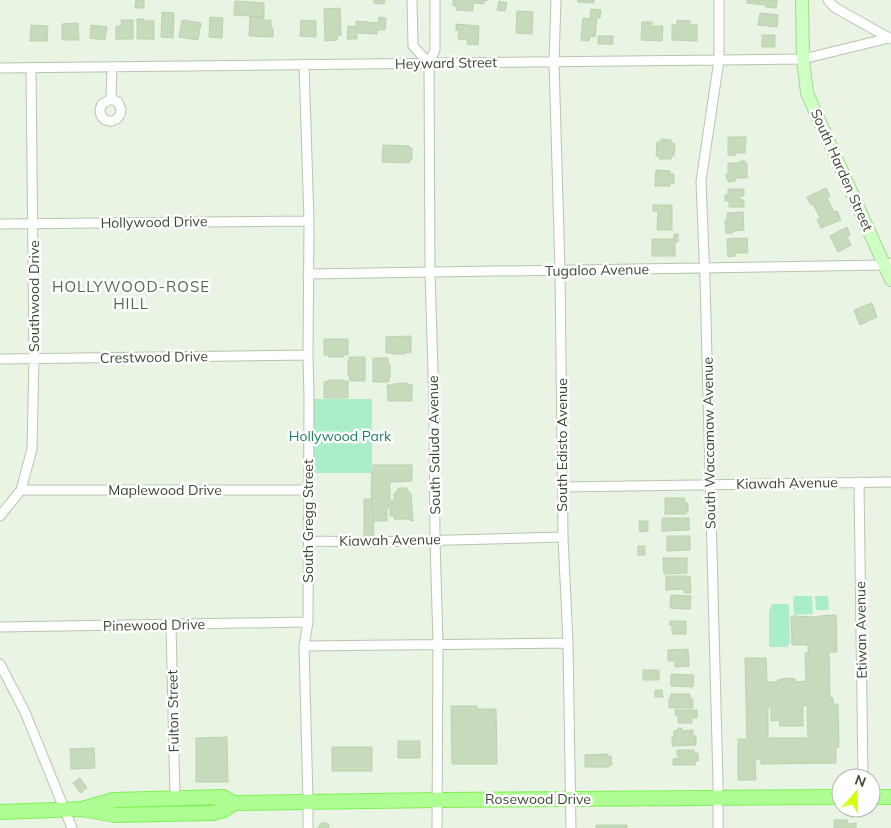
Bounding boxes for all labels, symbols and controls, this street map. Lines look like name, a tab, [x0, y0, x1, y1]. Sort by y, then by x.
street label: Heyward Street	[395, 53, 497, 73]
street label: South Harden Street	[807, 106, 877, 234]
street label: Hollywood Drive	[100, 212, 208, 232]
street label: Southwood Drive	[25, 240, 43, 352]
street label: Tugaloo Avenue	[545, 260, 649, 280]
district label: HOLLYWOOD-ROSE HILL	[52, 277, 210, 313]
street label: Crestwood Drive	[100, 347, 208, 367]
street label: South Waccamaw Avenue	[699, 357, 719, 529]
street label: South Saluda Avenue	[424, 375, 444, 515]
street label: South Edisto Avenue	[553, 378, 571, 512]
park label: Hollywood Park	[289, 427, 392, 445]
street label: South Gregg Street	[299, 459, 317, 583]
street label: Kiawah Avenue	[736, 473, 838, 493]
street label: Maplewood Drive	[108, 481, 222, 499]
street label: Kiawah Avenue	[339, 530, 441, 550]
street label: Etiwan Avenue	[851, 581, 871, 679]
street label: Pinewood Drive	[103, 615, 205, 635]
street label: Fulton Street	[163, 669, 183, 752]
north arrow	[831, 768, 881, 818]
text: N	[852, 771, 868, 791]
street label: Rosewood Drive	[485, 790, 591, 808]

